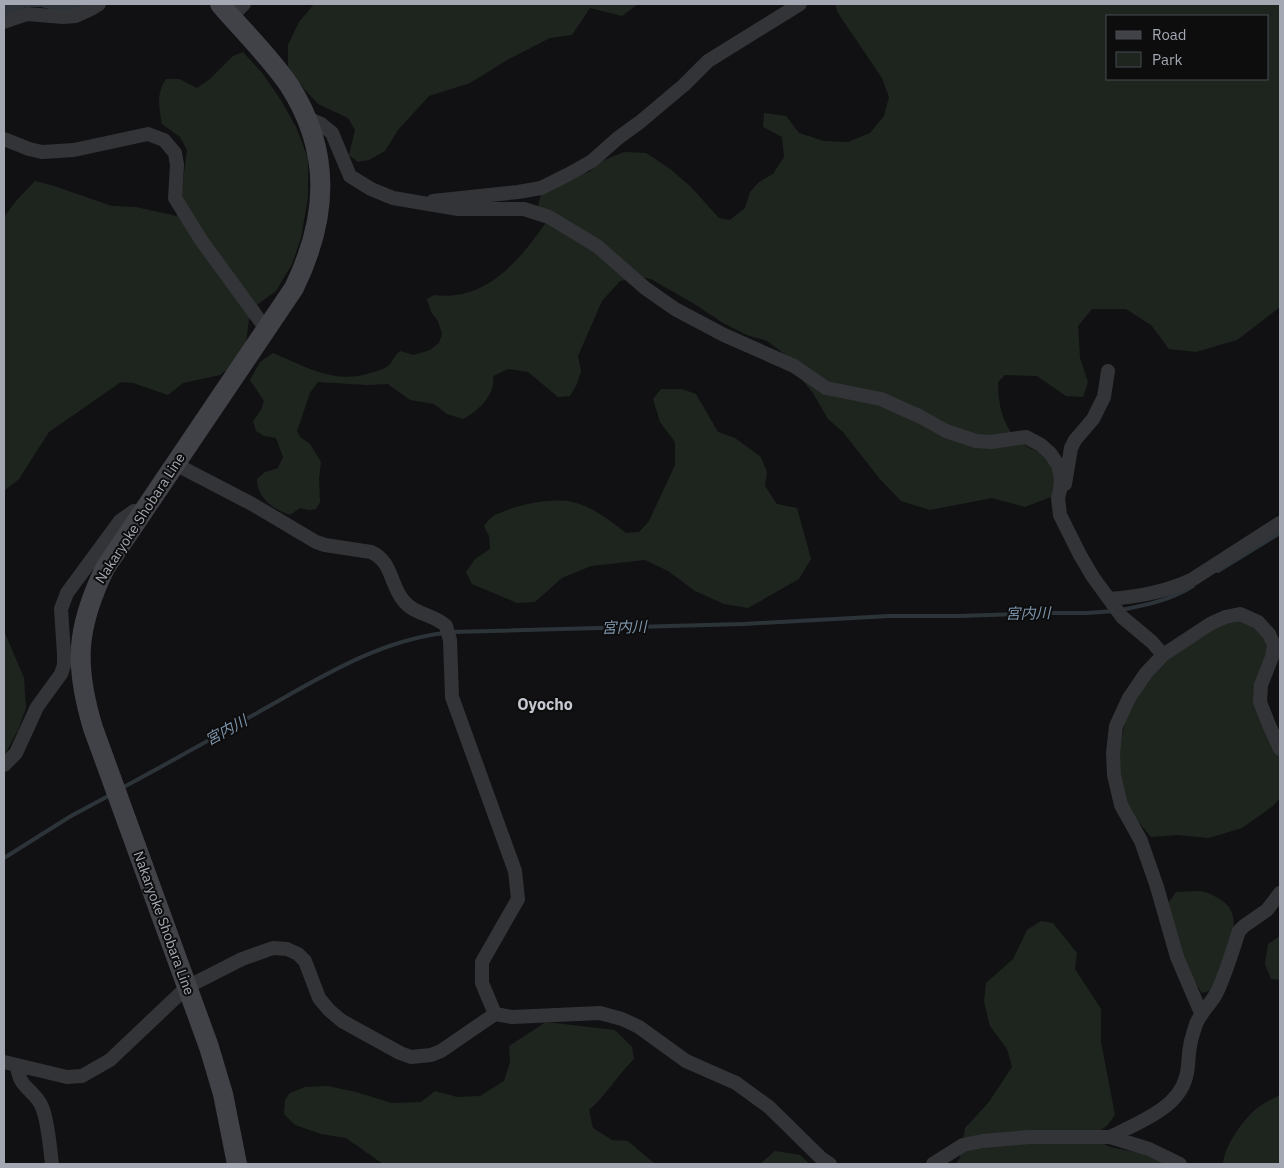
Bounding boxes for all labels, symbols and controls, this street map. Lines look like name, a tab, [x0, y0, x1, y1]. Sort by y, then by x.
legend	[1106, 15, 1269, 80]
text: Road	[1152, 25, 1187, 44]
text: Park	[1152, 50, 1182, 69]
street label: Nakaryoke Shobara Line	[91, 449, 189, 587]
water label: 宮内川	[1005, 603, 1053, 623]
water label: 宮内川	[601, 617, 649, 637]
district label: Oyocho	[517, 694, 573, 714]
water label: 宮内川	[202, 710, 252, 749]
street label: Nakaryoke Shobara Line	[130, 849, 199, 998]

